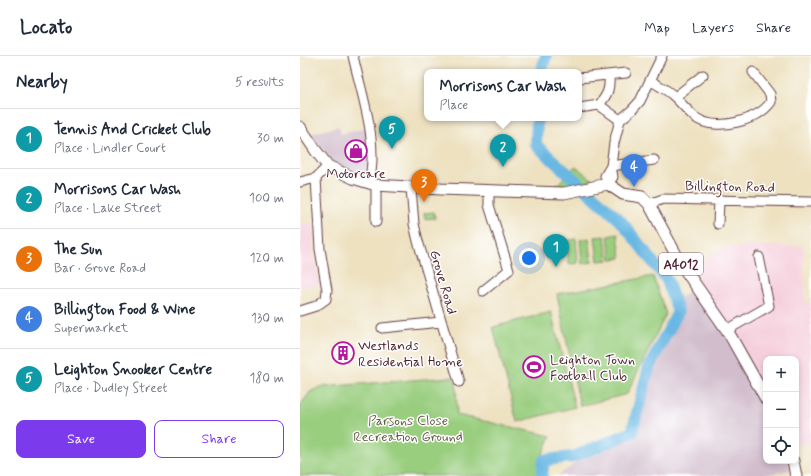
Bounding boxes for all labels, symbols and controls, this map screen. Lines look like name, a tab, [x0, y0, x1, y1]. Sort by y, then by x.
text: Locato	[20, 15, 72, 40]
text: Map	[644, 19, 670, 37]
text: Layers	[692, 19, 734, 37]
text: Share	[756, 19, 791, 37]
popup	[424, 69, 582, 121]
text: Nearby	[16, 71, 68, 93]
text: 5 results	[235, 74, 284, 91]
text: Morrisons Car Wash	[440, 77, 566, 97]
text: Place	[440, 97, 468, 114]
pin: 5	[379, 116, 405, 149]
text: Tennis And Cricket Club	[54, 120, 211, 140]
text: 1	[26, 130, 32, 147]
text: 30 m	[257, 130, 284, 147]
pin: 2	[490, 134, 516, 167]
shop icon: Motorcare	[343, 138, 369, 164]
text: Place · Lindler Court	[54, 140, 166, 157]
pin: 4	[621, 154, 647, 187]
place label: Motorcare	[326, 165, 386, 183]
pin: 3	[411, 169, 437, 202]
street label: Billington Road	[685, 177, 775, 199]
text: Morrisons Car Wash	[54, 180, 181, 200]
text: 2	[26, 190, 32, 207]
text: 100 m	[249, 190, 284, 207]
text: Place · Lake Street	[54, 200, 162, 217]
pin: 1	[543, 234, 569, 267]
text: The Sun	[54, 240, 102, 260]
street label: Grove Road	[425, 248, 461, 317]
your location	[519, 248, 539, 268]
text: 3	[26, 250, 32, 267]
text: 120 m	[250, 250, 284, 267]
road number: A4012	[659, 253, 703, 275]
text: Bar · Grove Road	[54, 260, 146, 277]
text: Billington Food & Wine	[54, 300, 196, 320]
text: 4	[25, 310, 33, 327]
text: 130 m	[251, 310, 284, 327]
text: Supermarket	[54, 320, 128, 337]
place label: Westlands Residential Home	[358, 337, 463, 371]
building icon: Westlands Residential Home	[330, 340, 356, 366]
place label: Leighton Town Football Club	[550, 351, 635, 385]
sports icon: Leighton Town Football Club	[521, 354, 547, 380]
map controls	[763, 356, 799, 464]
button: +	[763, 356, 799, 392]
text: Leighton Snooker Centre	[54, 360, 212, 380]
text: 5	[25, 370, 33, 387]
text: 180 m	[249, 370, 284, 387]
text: Place · Dudley Street	[54, 380, 167, 397]
button: −	[763, 392, 799, 428]
park label: Parsons Close Recreation Ground	[353, 412, 463, 446]
button: Save	[16, 420, 146, 458]
button: Share	[154, 420, 284, 458]
button: locate	[763, 428, 799, 464]

